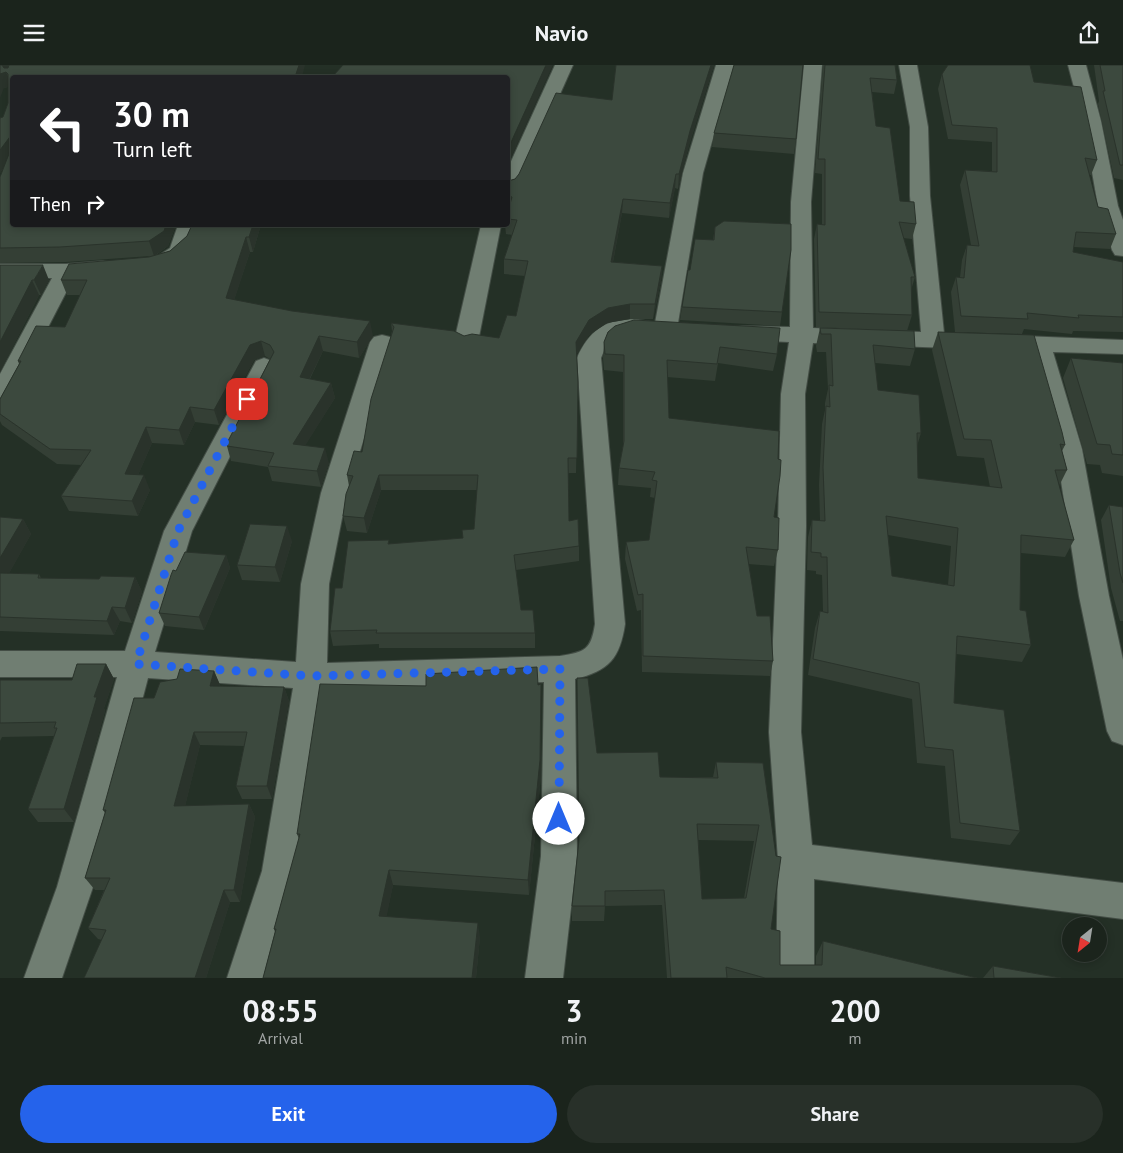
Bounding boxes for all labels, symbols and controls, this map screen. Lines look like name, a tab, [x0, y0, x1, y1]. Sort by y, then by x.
icon: menu	[20, 19, 48, 47]
text: Navio	[535, 19, 588, 47]
icon: share	[1075, 19, 1103, 47]
text: 30 m	[113, 91, 190, 137]
icon: left	[30, 95, 95, 160]
text: Turn left	[113, 135, 192, 163]
icon: right	[81, 190, 109, 218]
text: Then	[30, 192, 71, 216]
pin	[226, 378, 268, 420]
icon: arrive	[233, 385, 261, 413]
position arrow	[532, 792, 584, 844]
north arrow	[1062, 917, 1108, 963]
map controls	[1062, 917, 1107, 962]
text: 08:55	[242, 991, 319, 1030]
text: 3	[566, 991, 583, 1030]
text: 200	[829, 991, 881, 1030]
text: Arrival	[258, 1028, 303, 1048]
text: min	[561, 1028, 587, 1048]
text: m	[849, 1028, 862, 1048]
button: Exit	[20, 1085, 557, 1143]
button: Share	[567, 1085, 1103, 1143]

